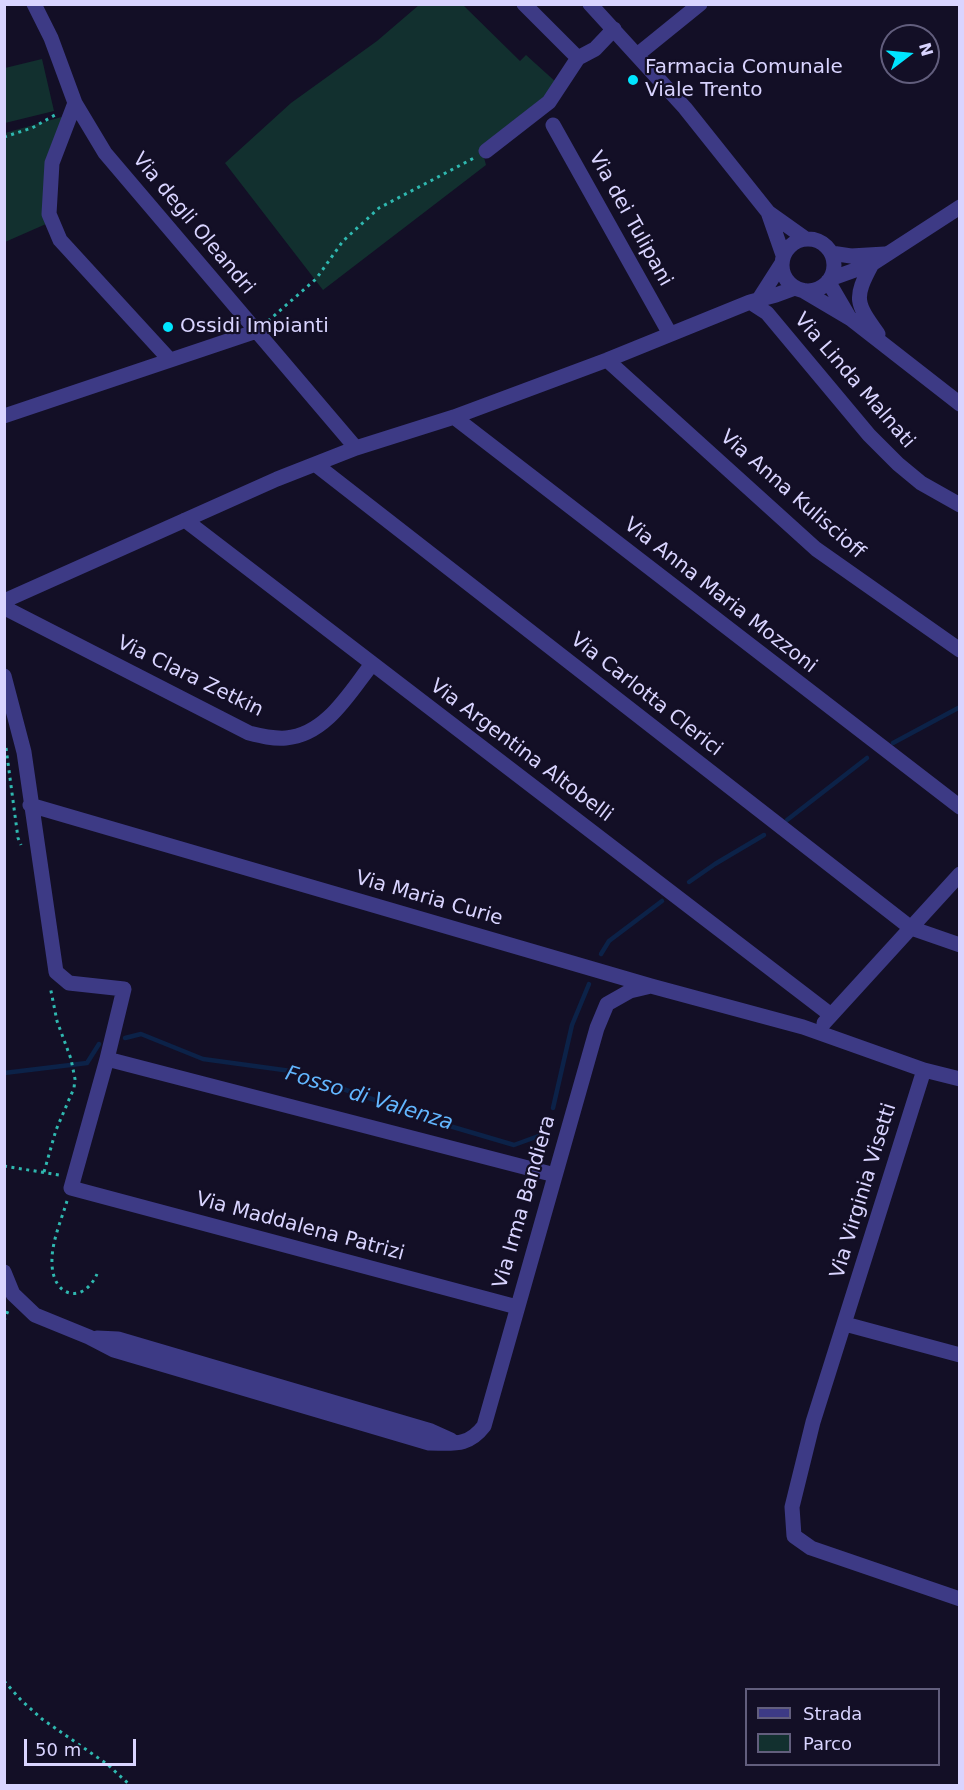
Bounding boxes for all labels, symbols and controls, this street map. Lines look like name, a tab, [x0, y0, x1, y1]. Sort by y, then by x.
north arrow	[880, 24, 940, 84]
text: N	[915, 40, 937, 58]
place label: Farmacia Comunale Viale Trento	[645, 56, 843, 103]
marker: Farmacia Comunale Viale Trento	[626, 73, 640, 87]
street label: Via dei Tulipani	[583, 147, 677, 291]
street label: Via degli Oleandri	[127, 148, 259, 300]
street label: Via Linda Malnati	[789, 308, 919, 454]
place label: Ossidi Impianti	[180, 315, 329, 339]
marker: Ossidi Impianti	[161, 320, 175, 334]
street label: Via Anna Kuliscioff	[715, 426, 869, 564]
street label: Via Anna Maria Mozzoni	[619, 513, 821, 679]
street label: Via Carlotta Clerici	[565, 628, 727, 762]
street label: Via Clara Zetkin	[113, 631, 267, 723]
street label: Via Argentina Altobelli	[425, 675, 617, 827]
street label: Via Maria Curie	[353, 867, 505, 931]
water label: Fosso di Valenza	[282, 1062, 456, 1136]
street label: Via Virginia Visetti	[826, 1100, 902, 1282]
street label: Via Irma Bandiera	[489, 1113, 561, 1291]
street label: Via Maddalena Patrizi	[193, 1188, 407, 1266]
legend	[745, 1688, 940, 1766]
text: Strada	[803, 1703, 862, 1724]
scale bar	[27, 1727, 140, 1765]
text: Parco	[803, 1733, 852, 1754]
text: 50 m	[35, 1739, 81, 1760]

